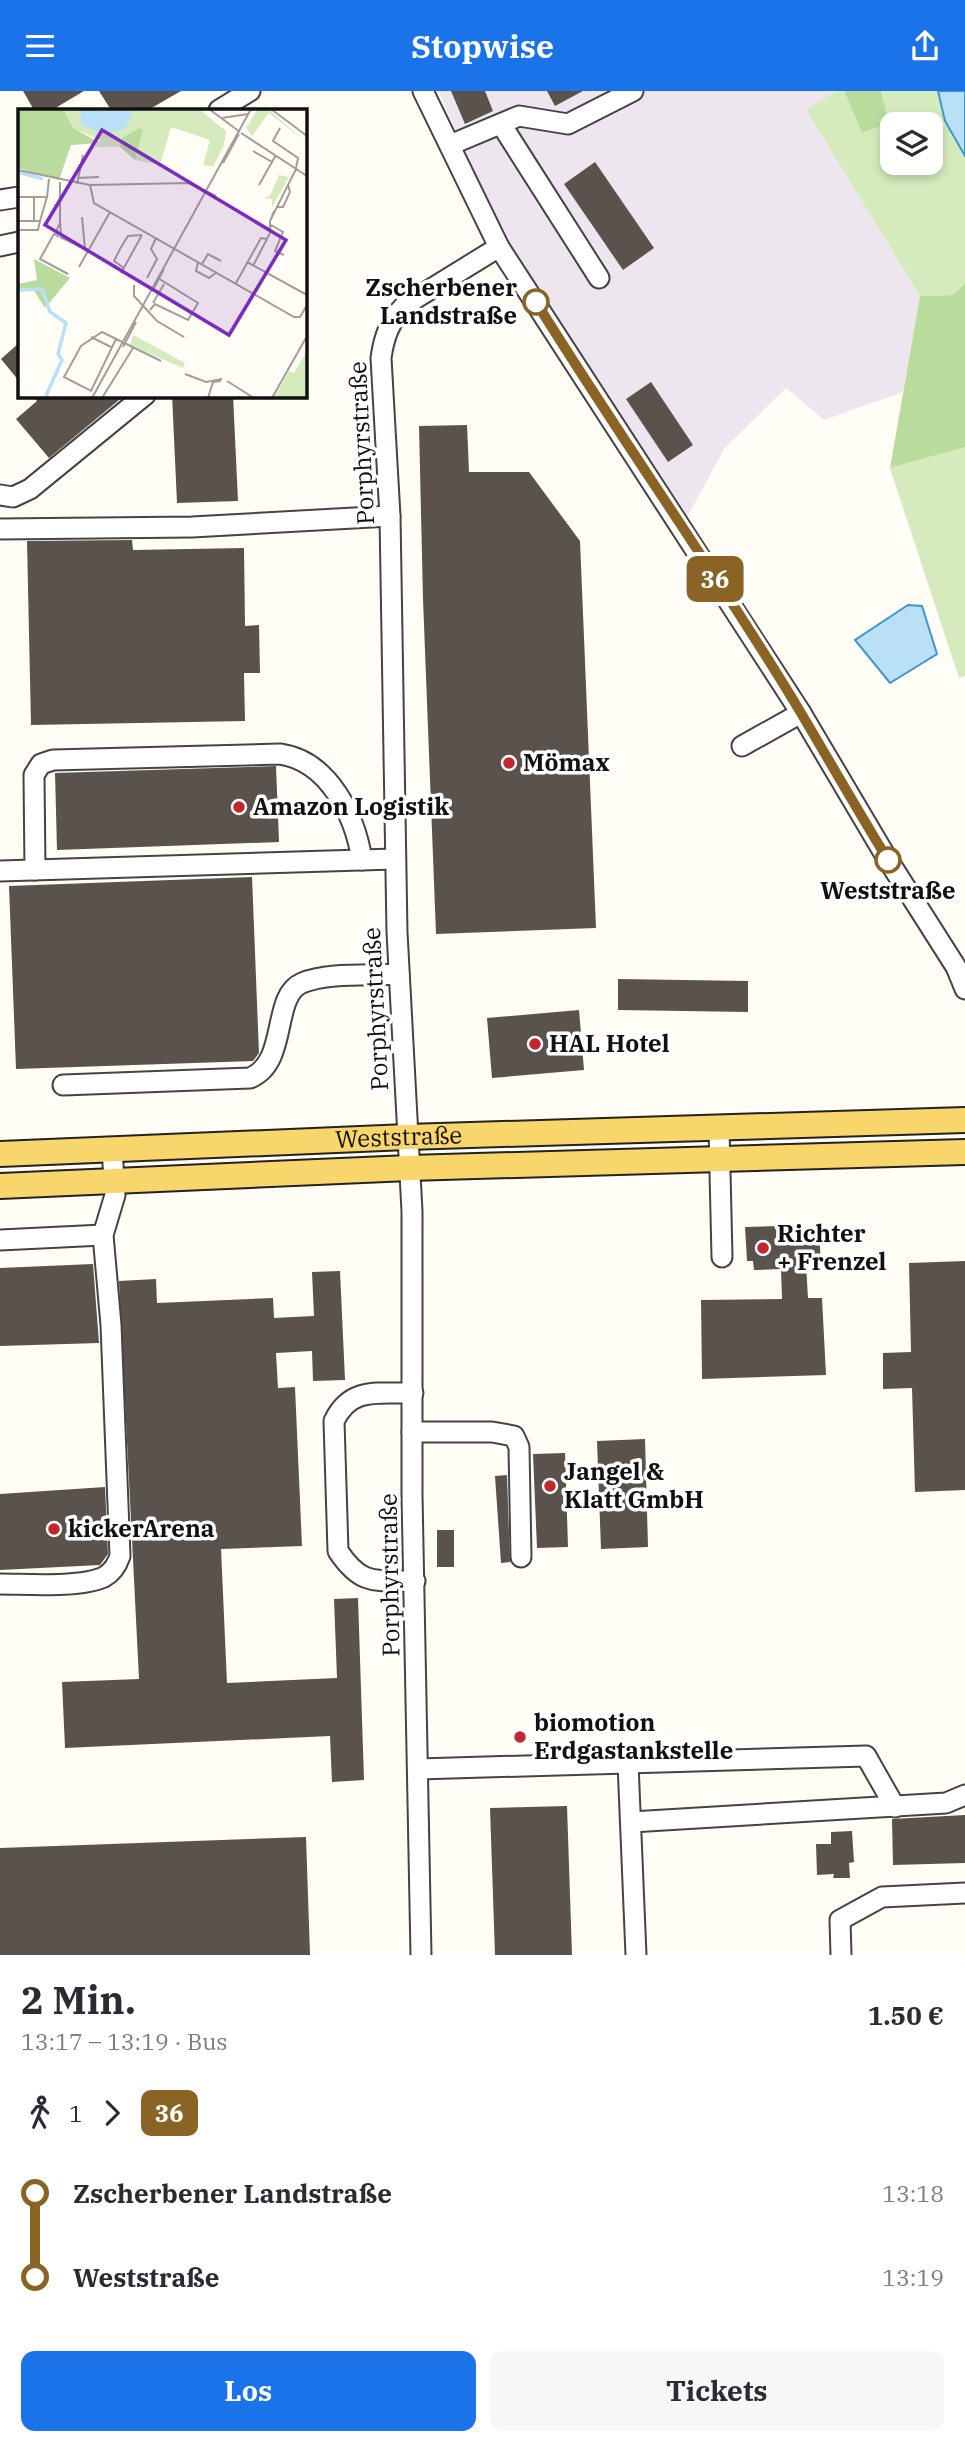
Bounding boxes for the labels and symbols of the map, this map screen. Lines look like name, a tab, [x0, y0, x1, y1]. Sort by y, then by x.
inset map	[18, 109, 306, 397]
place label: Zscherbener Landstraße	[365, 271, 517, 331]
marker: Zscherbener Landstraße	[523, 289, 549, 315]
street label: Porphyrstraße	[341, 361, 381, 526]
line badge: 36	[684, 556, 746, 602]
place label: Mömax	[523, 746, 610, 778]
marker: Mömax	[501, 755, 517, 771]
place label: Amazon Logistik	[253, 790, 449, 822]
marker: Amazon Logistik	[231, 799, 247, 815]
marker: Weststraße	[875, 847, 901, 873]
place label: Weststraße	[820, 874, 956, 906]
street label: Porphyrstraße	[355, 927, 395, 1092]
place label: HAL Hotel	[549, 1027, 670, 1059]
marker: HAL Hotel	[527, 1036, 543, 1052]
street label: Weststraße	[334, 1118, 463, 1155]
place label: Richter + Frenzel	[777, 1217, 887, 1277]
marker: Richter + Frenzel	[755, 1240, 771, 1256]
place label: Jangel & Klatt GmbH	[564, 1455, 704, 1515]
marker: Jangel & Klatt GmbH	[542, 1478, 558, 1494]
street label: Porphyrstraße	[372, 1493, 406, 1657]
place label: kickerArena	[68, 1512, 215, 1544]
marker: kickerArena	[46, 1521, 62, 1537]
place label: biomotion Erdgastankstelle	[534, 1706, 733, 1766]
marker: biomotion Erdgastankstelle	[512, 1729, 528, 1745]

